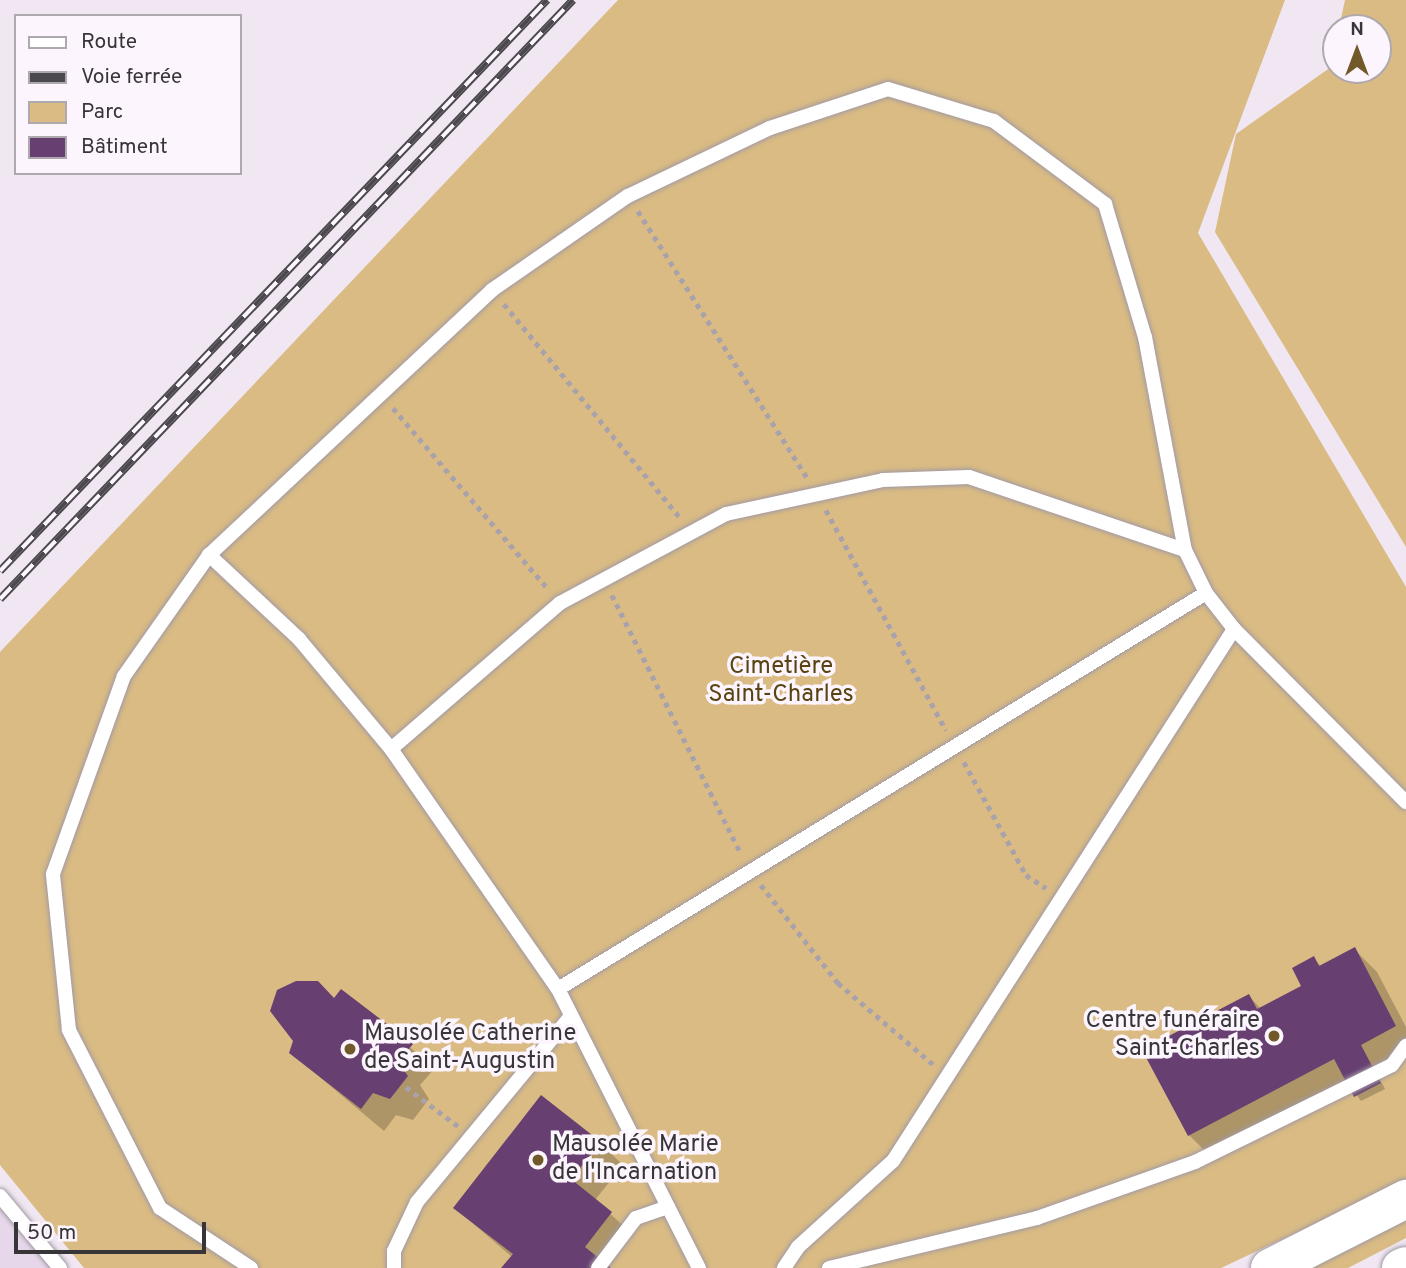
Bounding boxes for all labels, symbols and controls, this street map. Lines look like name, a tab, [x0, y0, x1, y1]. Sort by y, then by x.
legend	[14, 14, 242, 175]
north arrow	[1322, 14, 1392, 84]
text: N	[1350, 18, 1364, 42]
text: Route	[81, 29, 137, 56]
text: Voie ferrée	[81, 64, 182, 91]
text: Parc	[81, 99, 123, 126]
text: Bâtiment	[81, 134, 168, 161]
park label: Cimetière Saint-Charles	[708, 654, 854, 710]
place label: Centre funéraire Saint-Charles	[1086, 1008, 1260, 1064]
place label: Mausolée Catherine de Saint-Augustin	[364, 1021, 576, 1077]
marker: Centre funéraire Saint-Charles	[1266, 1028, 1282, 1044]
marker: Mausolée Catherine de Saint-Augustin	[342, 1041, 358, 1057]
place label: Mausolée Marie de l'Incarnation	[552, 1132, 719, 1188]
marker: Mausolée Marie de l'Incarnation	[530, 1152, 546, 1168]
scale bar	[18, 1208, 210, 1252]
text: 50 m	[27, 1220, 76, 1247]

